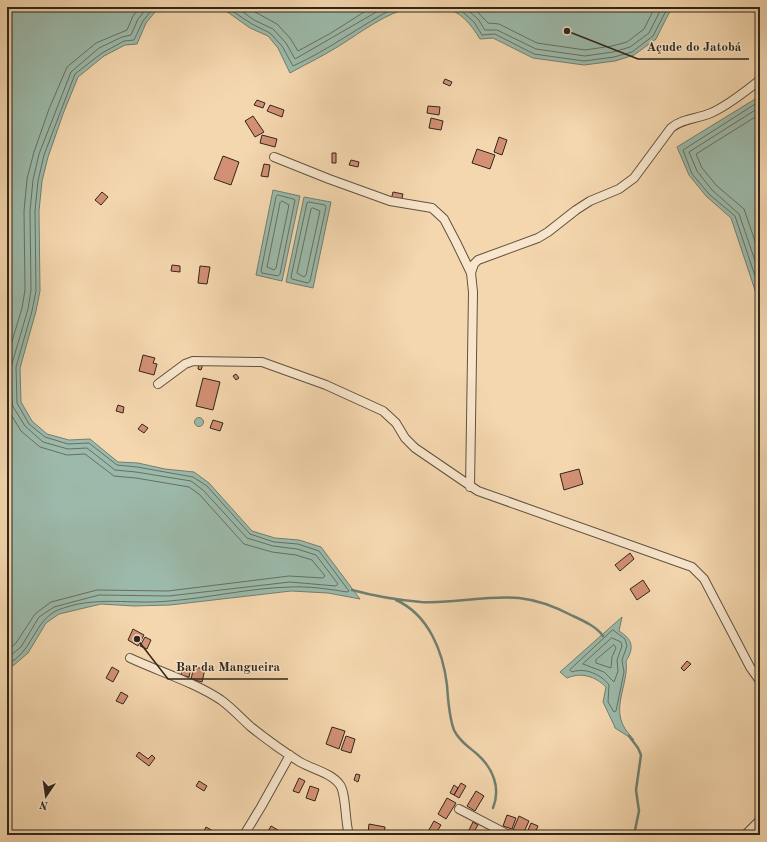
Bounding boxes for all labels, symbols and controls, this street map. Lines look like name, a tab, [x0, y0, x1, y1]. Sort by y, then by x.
callout: Açude do Jatobá	[638, 34, 749, 59]
text: Açude do Jatobá	[647, 41, 742, 54]
callout: Bar da Mangueira	[168, 654, 288, 679]
text: Bar da Mangueira	[176, 661, 281, 674]
north arrow	[26, 776, 66, 816]
text: N	[38, 798, 49, 811]

